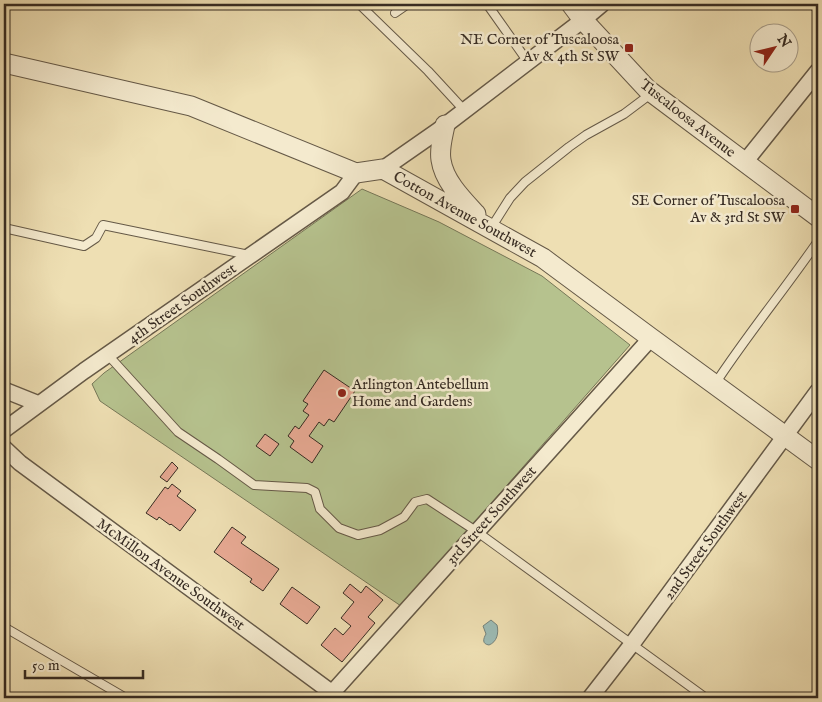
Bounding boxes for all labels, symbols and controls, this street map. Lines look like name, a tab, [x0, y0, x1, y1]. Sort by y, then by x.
north arrow	[750, 22, 800, 72]
place label: NE Corner of Tuscaloosa Av & 4th St SW	[460, 30, 620, 66]
text: N	[772, 30, 795, 51]
marker: NE Corner of Tuscaloosa Av & 4th St SW	[623, 42, 635, 54]
street label: Tuscaloosa Avenue	[636, 75, 740, 162]
street label: Cotton Avenue Southwest	[390, 167, 540, 262]
place label: SE Corner of Tuscaloosa Av & 3rd St SW	[631, 191, 786, 227]
marker: SE Corner of Tuscaloosa Av & 3rd St SW	[789, 203, 801, 215]
street label: 4th Street Southwest	[124, 259, 240, 348]
place label: Arlington Antebellum Home and Gardens	[351, 375, 489, 411]
marker: Arlington Antebellum Home and Gardens	[336, 387, 348, 399]
street label: 3rd Street Southwest	[442, 462, 541, 569]
street label: 2nd Street Southwest	[659, 487, 751, 604]
street label: McMillon Avenue Southwest	[93, 514, 249, 635]
scale bar	[25, 647, 142, 679]
text: 50 m	[32, 656, 60, 675]

